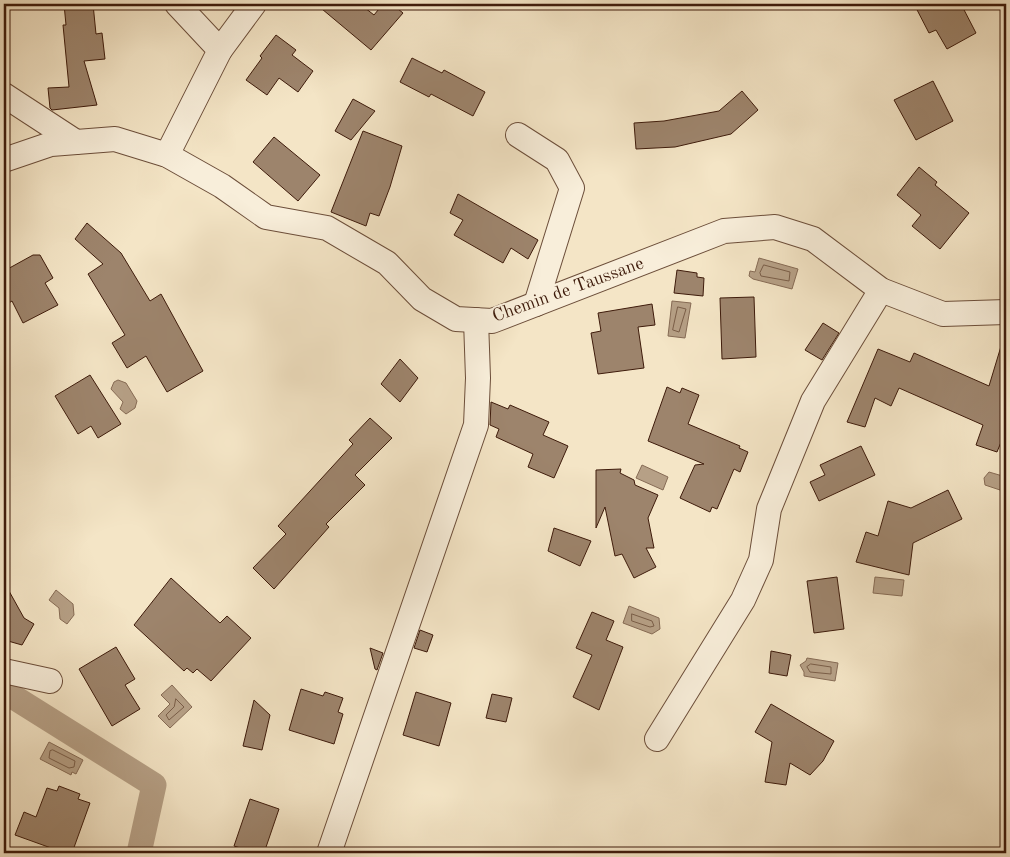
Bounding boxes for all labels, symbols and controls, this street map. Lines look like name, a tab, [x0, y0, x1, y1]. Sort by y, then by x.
street label: Chemin de Taussane	[490, 254, 646, 326]

